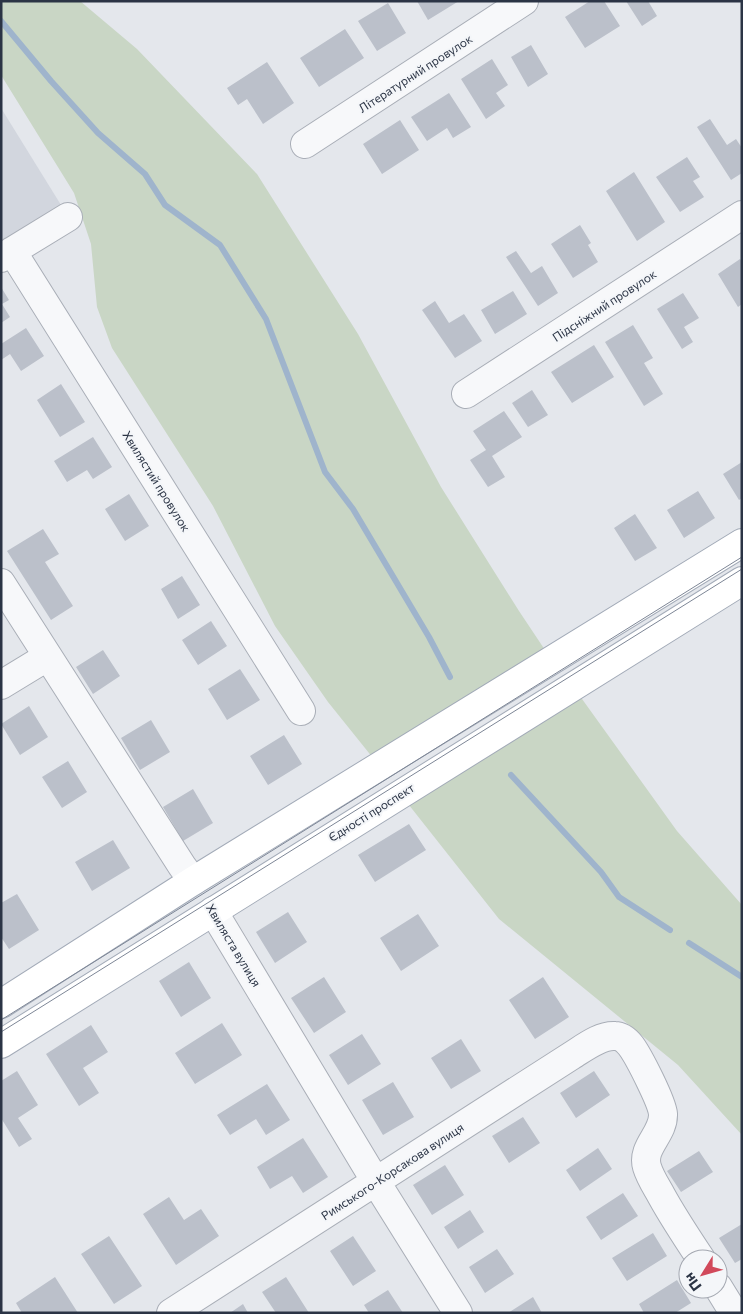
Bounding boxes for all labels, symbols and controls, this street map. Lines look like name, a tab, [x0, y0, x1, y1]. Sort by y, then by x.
street label: Літературний провулок	[356, 31, 475, 115]
street label: Підсніжний провулок	[549, 266, 659, 344]
street label: Хвилястий провулок	[120, 428, 194, 534]
street label: Єдності проспект	[326, 780, 417, 844]
street label: Хвиляста вулиця	[204, 901, 264, 989]
street label: Римського-Корсакова вулиця	[318, 1120, 466, 1222]
north arrow	[678, 1249, 728, 1299]
text: Пн	[680, 1270, 705, 1295]

